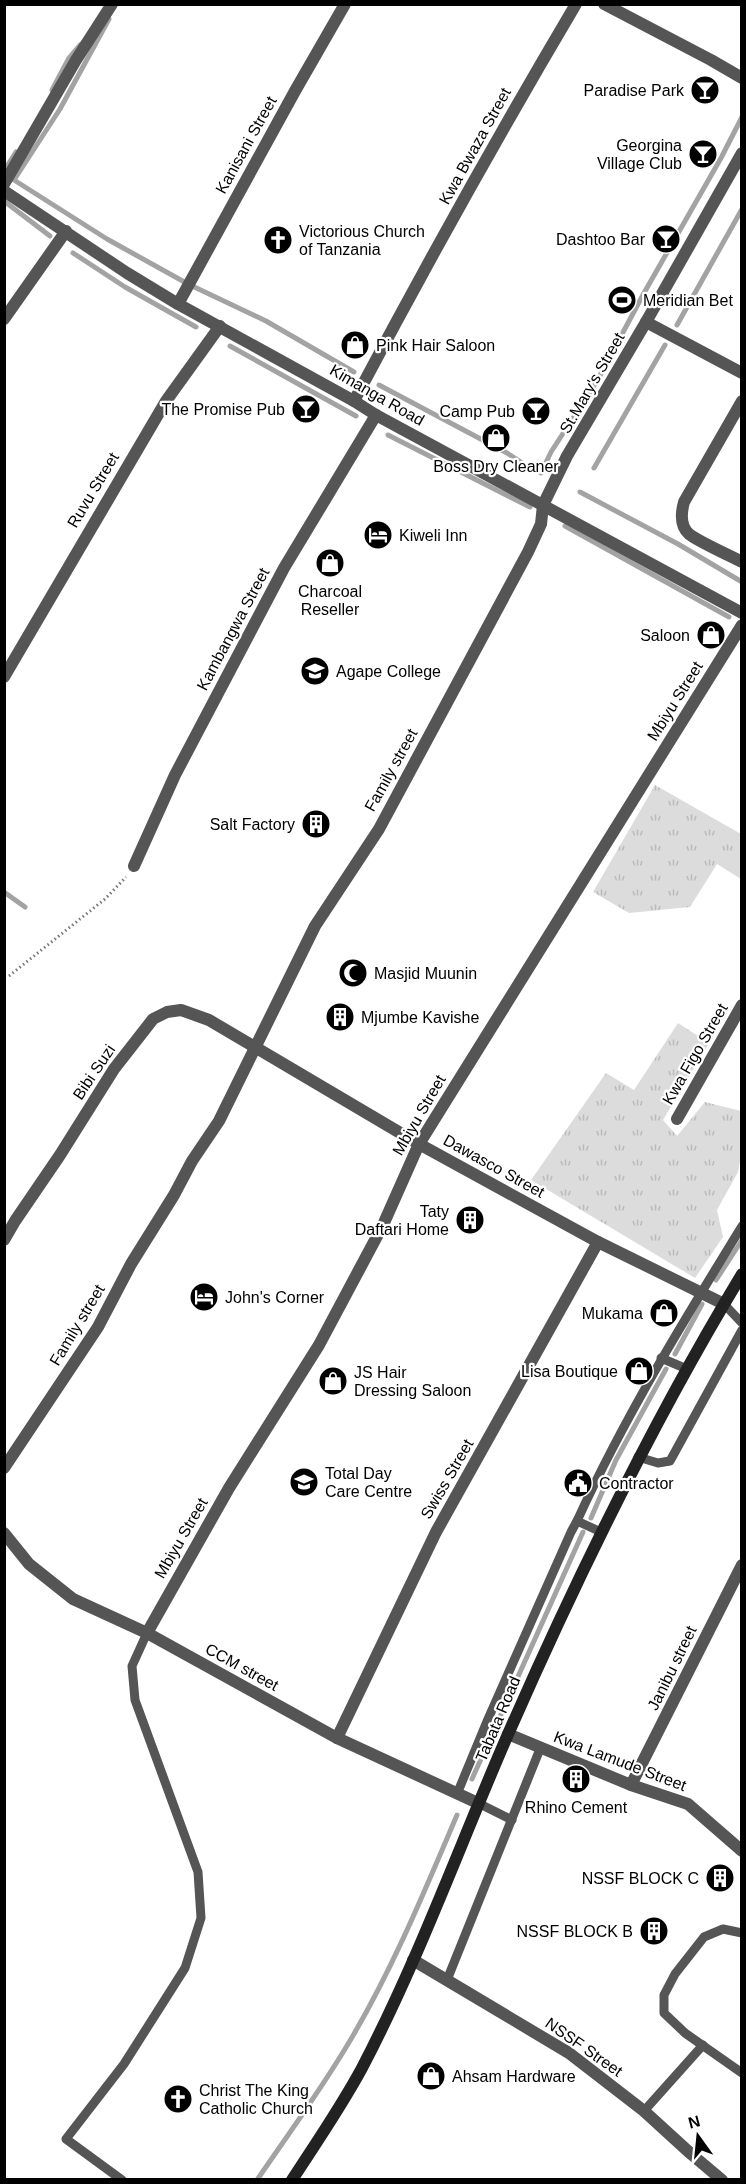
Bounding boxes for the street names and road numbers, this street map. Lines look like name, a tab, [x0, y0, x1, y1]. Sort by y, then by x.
street label: Kwa Bwaza Street	[436, 84, 514, 207]
street label: Kanisani Street	[212, 93, 280, 197]
street label: St.Mary's Street	[556, 329, 628, 436]
street label: Kimanga Road	[327, 361, 427, 429]
street label: Ruvu Street	[64, 449, 122, 531]
street label: Kambangwa Street	[194, 564, 273, 693]
street label: Mbiyu Street	[644, 658, 706, 744]
street label: Family street	[361, 725, 421, 814]
street label: Kwa Figo Street	[659, 1000, 731, 1108]
street label: Bibi Suzi	[70, 1041, 118, 1103]
street label: Mbiyu Street	[389, 1071, 449, 1158]
street label: Dawasco Street	[440, 1131, 548, 1201]
street label: Family street	[46, 1281, 108, 1369]
street label: Swiss Street	[417, 1436, 477, 1522]
street label: Mbiyu Street	[151, 1494, 211, 1581]
street label: Janibu street	[644, 1623, 700, 1713]
street label: CCM street	[202, 1640, 282, 1694]
street label: Tabata Road	[472, 1674, 524, 1764]
street label: Kwa Lamude Street	[551, 1728, 689, 1794]
street label: NSSF Street	[542, 2014, 626, 2080]

